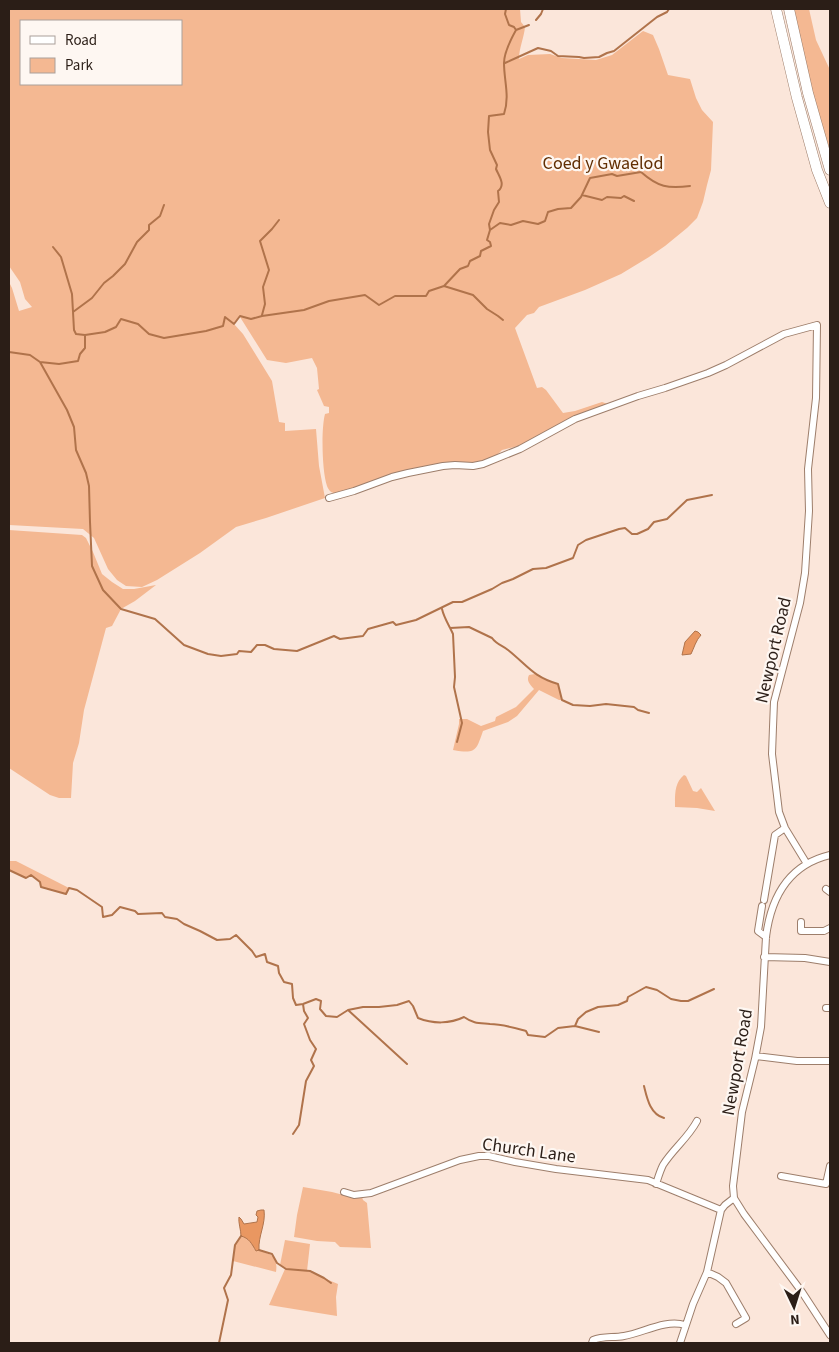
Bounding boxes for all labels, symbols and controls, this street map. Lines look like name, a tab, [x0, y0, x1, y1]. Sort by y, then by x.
legend	[20, 20, 182, 85]
text: Road	[65, 30, 97, 51]
text: Park	[65, 55, 94, 76]
park label: Coed y Gwaelod	[543, 151, 663, 176]
street label: Newport Road	[749, 595, 798, 706]
street label: Newport Road	[716, 1007, 759, 1117]
street label: Church Lane	[481, 1132, 577, 1169]
north arrow	[769, 1282, 819, 1332]
text: N	[789, 1309, 800, 1329]

